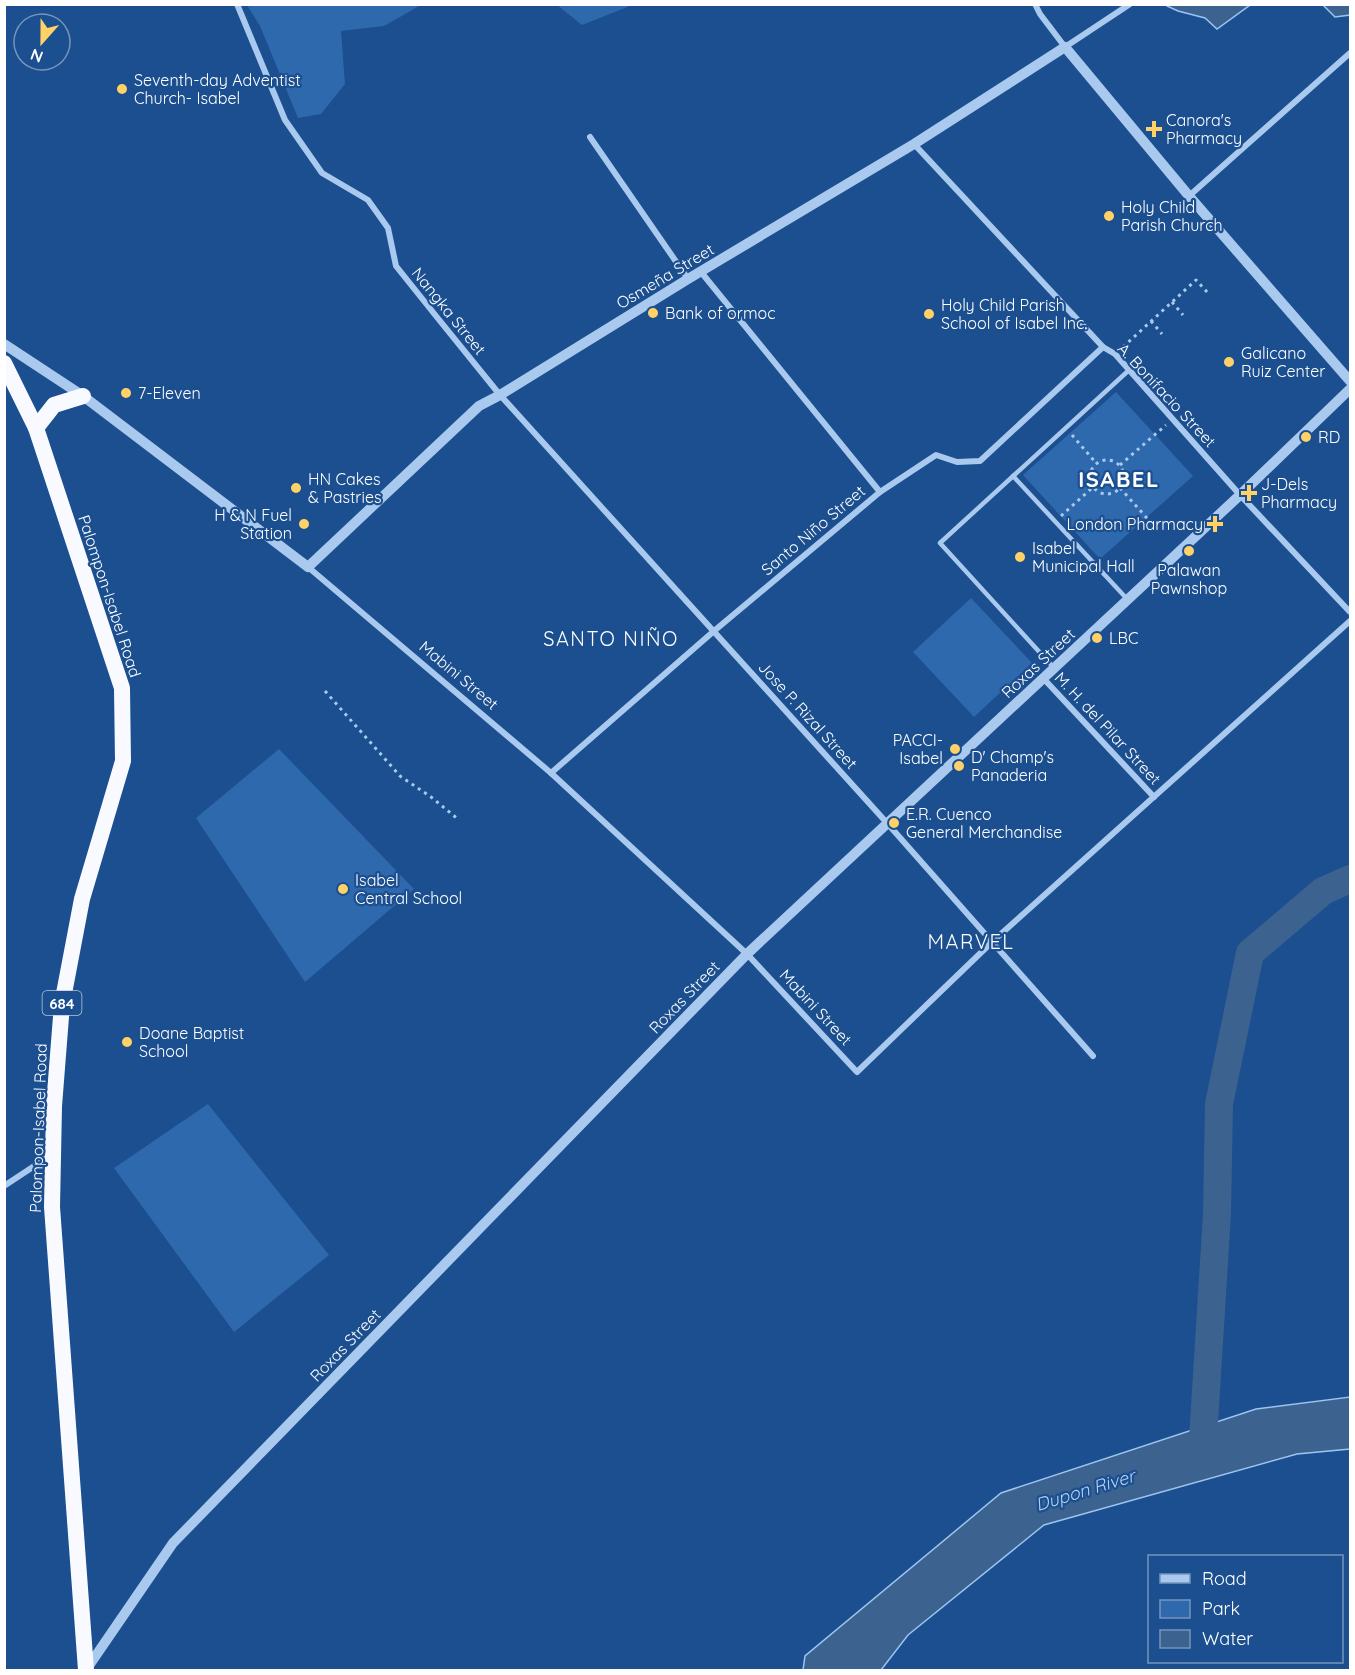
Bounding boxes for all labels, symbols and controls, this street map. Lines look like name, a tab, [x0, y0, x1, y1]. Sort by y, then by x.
north arrow	[12, 12, 72, 72]
text: N	[28, 45, 46, 67]
place label: Seventh-day Adventist Church- Isabel	[134, 70, 301, 108]
marker: Seventh-day Adventist Church- Isabel	[115, 82, 129, 96]
place label: Canora's Pharmacy	[1166, 110, 1242, 148]
marker: Canora's Pharmacy	[1147, 122, 1161, 136]
place label: Holy Child Parish Church	[1121, 197, 1223, 235]
marker: Holy Child Parish Church	[1102, 209, 1116, 223]
street label: Osmeña Street	[613, 239, 717, 313]
street label: Nangka Street	[408, 263, 490, 359]
place label: Holy Child Parish School of Isabel Inc.	[941, 295, 1087, 333]
place label: Bank of ormoc	[665, 303, 775, 323]
marker: Bank of ormoc	[646, 306, 660, 320]
marker: Holy Child Parish School of Isabel Inc.	[922, 307, 936, 321]
street label: A. Bonifacio Street	[1114, 339, 1220, 451]
place label: Galicano Ruiz Center	[1241, 343, 1325, 381]
marker: Galicano Ruiz Center	[1222, 355, 1236, 369]
place label: 7-Eleven	[138, 383, 201, 403]
marker: 7-Eleven	[119, 386, 133, 400]
place label: RD	[1318, 427, 1340, 447]
marker: RD	[1299, 430, 1313, 444]
district label: ISABEL	[1078, 465, 1160, 493]
place label: HN Cakes & Pastries	[308, 469, 381, 507]
place label: J-Dels Pharmacy	[1261, 474, 1337, 512]
marker: HN Cakes & Pastries	[289, 481, 303, 495]
street label: Santo Niño Street	[757, 481, 869, 579]
marker: J-Dels Pharmacy	[1242, 486, 1256, 500]
place label: H & N Fuel Station	[214, 505, 292, 543]
street label: Palompon-Isabel Road	[74, 512, 146, 680]
place label: London Pharmacy	[1066, 514, 1203, 534]
marker: H & N Fuel Station	[297, 517, 311, 531]
marker: London Pharmacy	[1208, 517, 1222, 531]
place label: Isabel Municipal Hall	[1032, 538, 1135, 576]
marker: Palawan Pawnshop	[1182, 544, 1196, 558]
marker: Isabel Municipal Hall	[1013, 550, 1027, 564]
place label: Palawan Pawnshop	[1151, 560, 1227, 598]
street label: Roxas Street	[997, 624, 1079, 702]
district label: SANTO NIÑO	[543, 626, 679, 651]
place label: LBC	[1109, 628, 1138, 648]
marker: LBC	[1090, 631, 1104, 645]
street label: Mabini Street	[415, 636, 503, 714]
street label: Jose P. Rizal Street	[754, 657, 862, 773]
street label: M. H. del Pilar Street	[1051, 668, 1165, 788]
place label: PACCI- Isabel	[893, 730, 943, 768]
marker: PACCI- Isabel	[948, 742, 962, 756]
place label: D' Champ's Panaderia	[971, 747, 1054, 785]
marker: D' Champ's Panaderia	[952, 759, 966, 773]
place label: E.R. Cuenco General Merchandise	[906, 804, 1062, 842]
marker: E.R. Cuenco General Merchandise	[887, 816, 901, 830]
place label: Isabel Central School	[355, 870, 462, 908]
marker: Isabel Central School	[336, 882, 350, 896]
district label: MARVEL	[928, 929, 1014, 954]
street label: Roxas Street	[644, 957, 724, 1037]
street label: Mabini Street	[776, 965, 856, 1049]
road number: 684	[42, 991, 82, 1015]
place label: Doane Baptist School	[139, 1023, 244, 1061]
marker: Doane Baptist School	[120, 1035, 134, 1049]
street label: Palompon-Isabel Road	[25, 1043, 51, 1213]
street label: Roxas Street	[305, 1305, 385, 1385]
water label: Dupon River	[1033, 1463, 1139, 1516]
legend	[1148, 1555, 1343, 1663]
text: Road	[1202, 1567, 1247, 1590]
text: Park	[1202, 1597, 1240, 1620]
text: Water	[1202, 1627, 1253, 1650]

